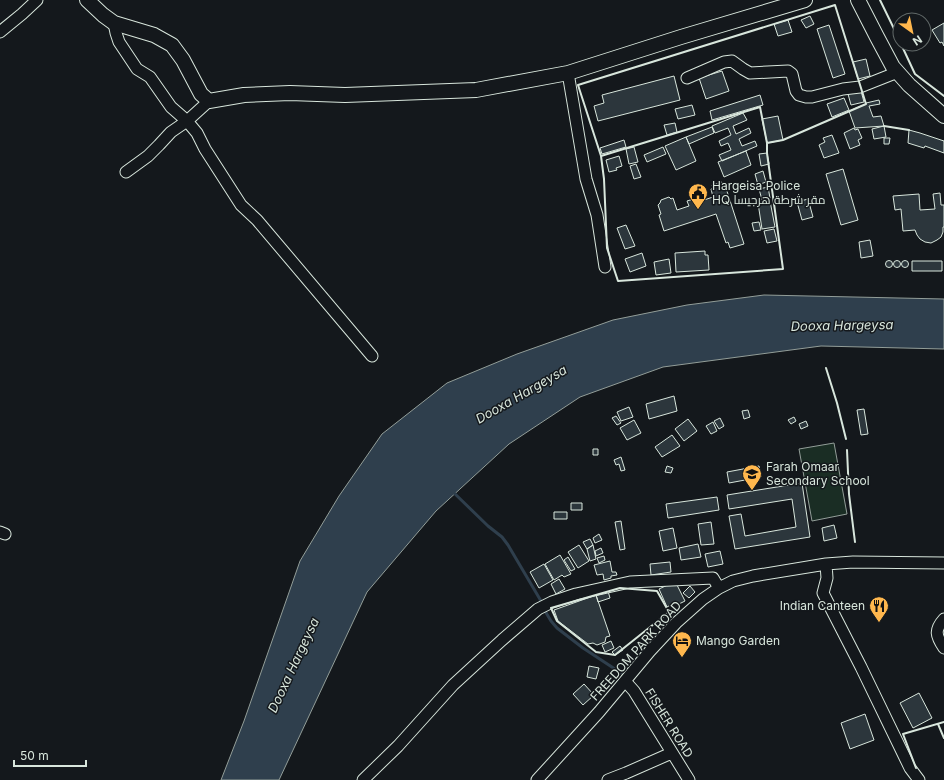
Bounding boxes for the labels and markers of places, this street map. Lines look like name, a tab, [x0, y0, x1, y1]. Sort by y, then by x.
place label: Hargeisa Police HQ مقر شرطة هرجيسا	[712, 178, 826, 207]
public building icon: Hargeisa Police HQ مقر شرطة هرجيسا	[687, 182, 709, 210]
place label: Farah Omaar Secondary School	[766, 459, 870, 488]
school or university icon: Farah Omaar Secondary School	[741, 463, 763, 491]
restaurant icon: Indian Canteen	[868, 595, 890, 623]
place label: Indian Canteen	[780, 598, 865, 613]
hotel icon: Mango Garden	[671, 630, 693, 658]
place label: Mango Garden	[696, 633, 780, 648]

